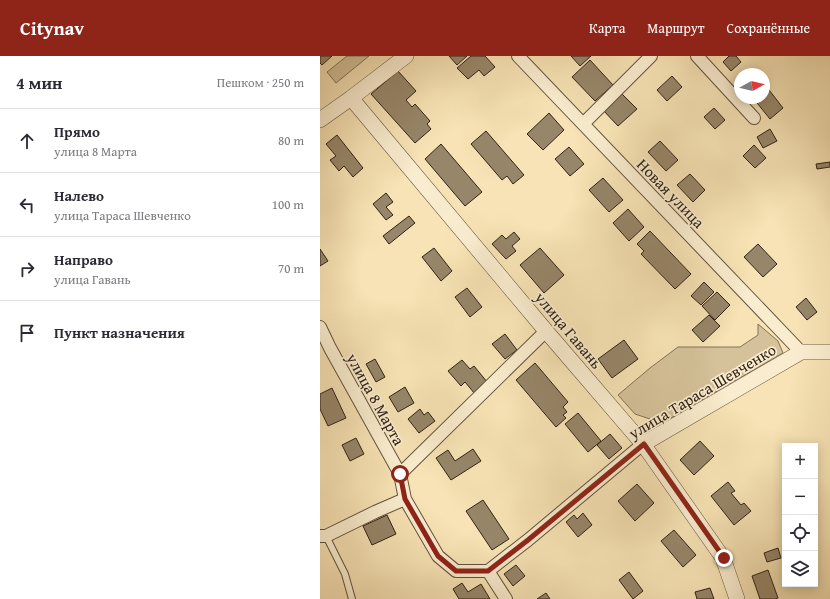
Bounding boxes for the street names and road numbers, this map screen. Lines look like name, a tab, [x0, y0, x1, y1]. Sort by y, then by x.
street label: Новая улица	[631, 153, 711, 234]
street label: улица Гавань	[529, 285, 609, 374]
street label: улица Тараса Шевченко	[623, 337, 780, 445]
street label: улица 8 Марта	[340, 348, 411, 450]

